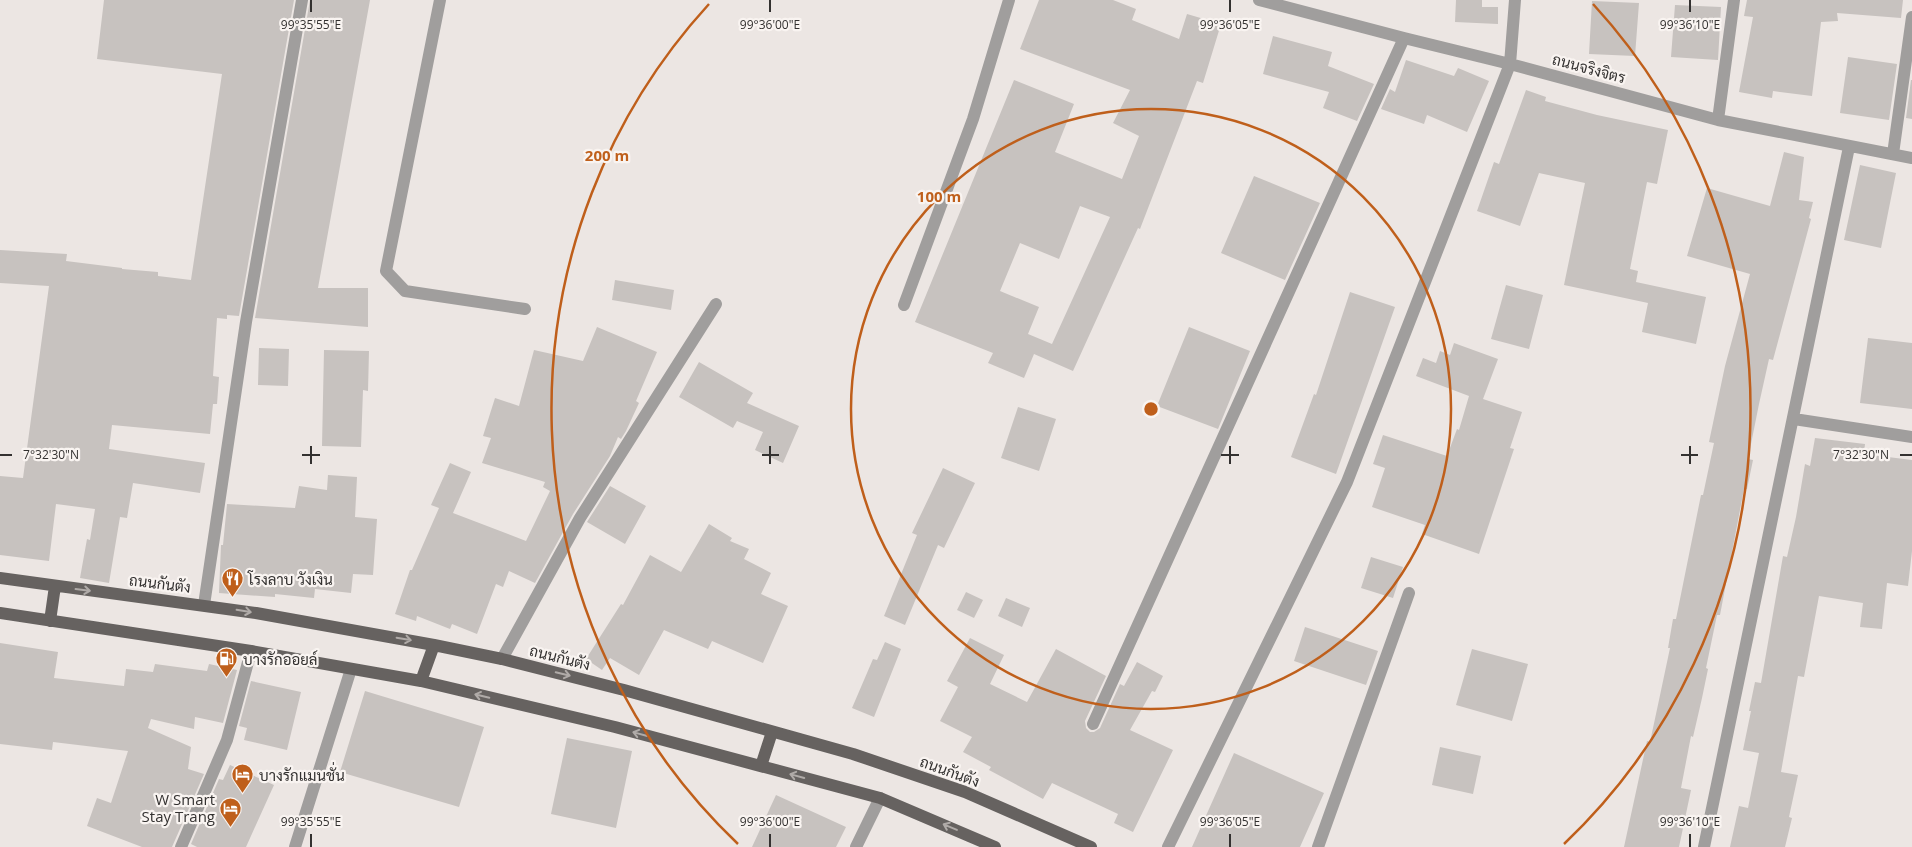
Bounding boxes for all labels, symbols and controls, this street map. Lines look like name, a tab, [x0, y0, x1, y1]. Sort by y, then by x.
text: 99°35'55"E	[281, 16, 341, 33]
text: 99°36'00"E	[740, 16, 800, 33]
text: 99°36'05"E	[1200, 16, 1260, 33]
text: 99°36'10"E	[1660, 16, 1720, 33]
street label: ถนนจริงจิตร	[1550, 49, 1628, 87]
text: 200 m	[585, 145, 629, 165]
text: 100 m	[917, 186, 961, 206]
centre of rings	[1142, 400, 1160, 418]
text: 7°32'30"N	[23, 446, 79, 463]
text: 7°32'30"N	[1833, 446, 1889, 463]
restaurant icon: โรงลาบ วังเงิน	[220, 567, 244, 598]
street label: ถนนกันตัง	[128, 569, 192, 597]
place label: โรงลาบ วังเงิน	[247, 569, 333, 589]
one-way arrow	[75, 585, 91, 595]
one-way arrow	[236, 607, 252, 617]
one-way arrow	[396, 635, 412, 645]
street label: ถนนกันตัง	[528, 640, 592, 674]
fuel station icon: บางรักออยล์	[215, 647, 239, 678]
place label: บางรักออยล์	[243, 649, 318, 669]
one-way arrow	[554, 670, 570, 680]
one-way arrow	[474, 691, 490, 700]
one-way arrow	[632, 728, 648, 738]
street label: ถนนกันตัง	[917, 751, 983, 791]
place label: บางรักแมนชั่น	[259, 761, 345, 785]
hotel icon: บางรักแมนชั่น	[231, 763, 255, 794]
one-way arrow	[789, 770, 805, 780]
place label: W Smart Stay Trang	[142, 789, 215, 826]
hotel icon: W Smart Stay Trang	[219, 796, 243, 827]
text: 99°35'55"E	[281, 813, 341, 830]
text: 99°36'00"E	[740, 813, 800, 830]
text: 99°36'05"E	[1200, 813, 1260, 830]
text: 99°36'10"E	[1660, 813, 1720, 830]
one-way arrow	[943, 822, 958, 831]

